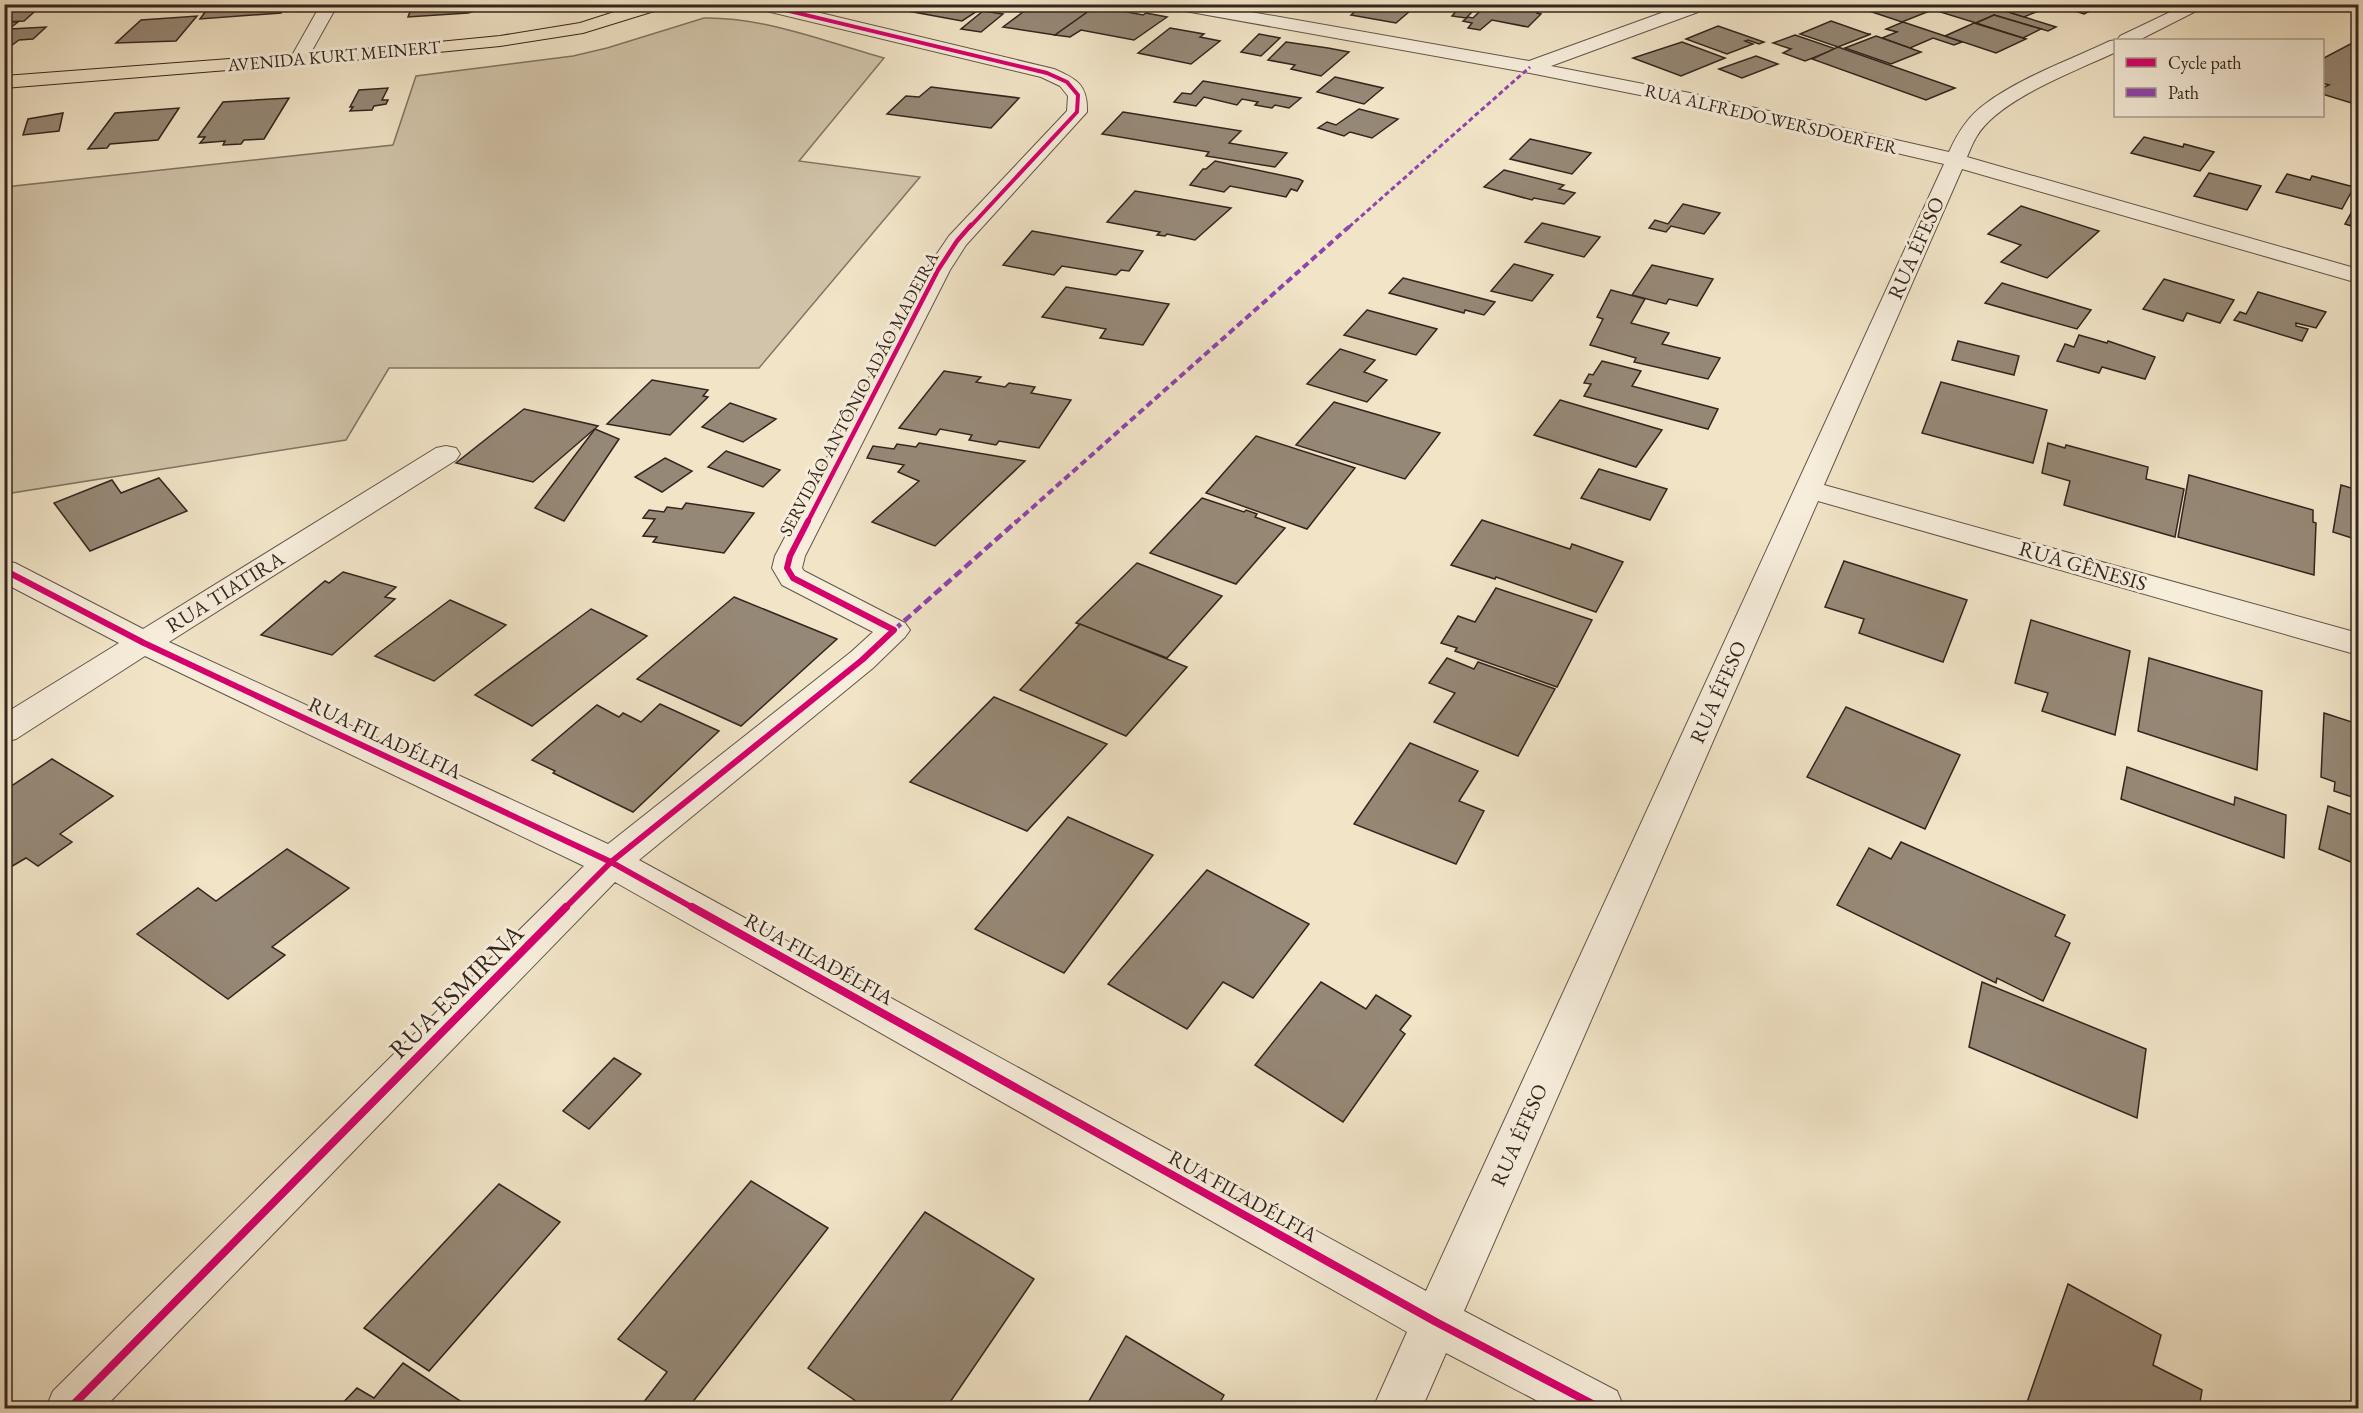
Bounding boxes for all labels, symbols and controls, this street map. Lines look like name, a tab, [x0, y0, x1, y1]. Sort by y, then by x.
street label: AVENIDA KURT MEINERT	[225, 35, 442, 76]
legend	[2114, 39, 2324, 117]
text: Cycle path	[2168, 51, 2242, 74]
street label: RUA ALFREDO WERSDOERFER	[1643, 78, 1900, 159]
text: Path	[2168, 81, 2199, 104]
street label: RUA ÉFESO	[1881, 192, 1950, 303]
street label: SERVIDÃO ANTÔNIO ADÃO MADEIRA	[774, 247, 944, 540]
street label: RUA GÊNESIS	[2016, 534, 2150, 597]
street label: RUA TIATIRA	[161, 544, 289, 639]
street label: RUA ÉFESO	[1683, 636, 1752, 747]
street label: RUA FILADÉLFIA	[304, 690, 467, 785]
street label: RUA FILADÉLFIA	[740, 906, 899, 1011]
street label: RUA ESMIRNA	[381, 916, 531, 1066]
street label: RUA ÉFESO	[1484, 1079, 1553, 1190]
street label: RUA FILADÉLFIA	[1164, 1143, 1323, 1248]

